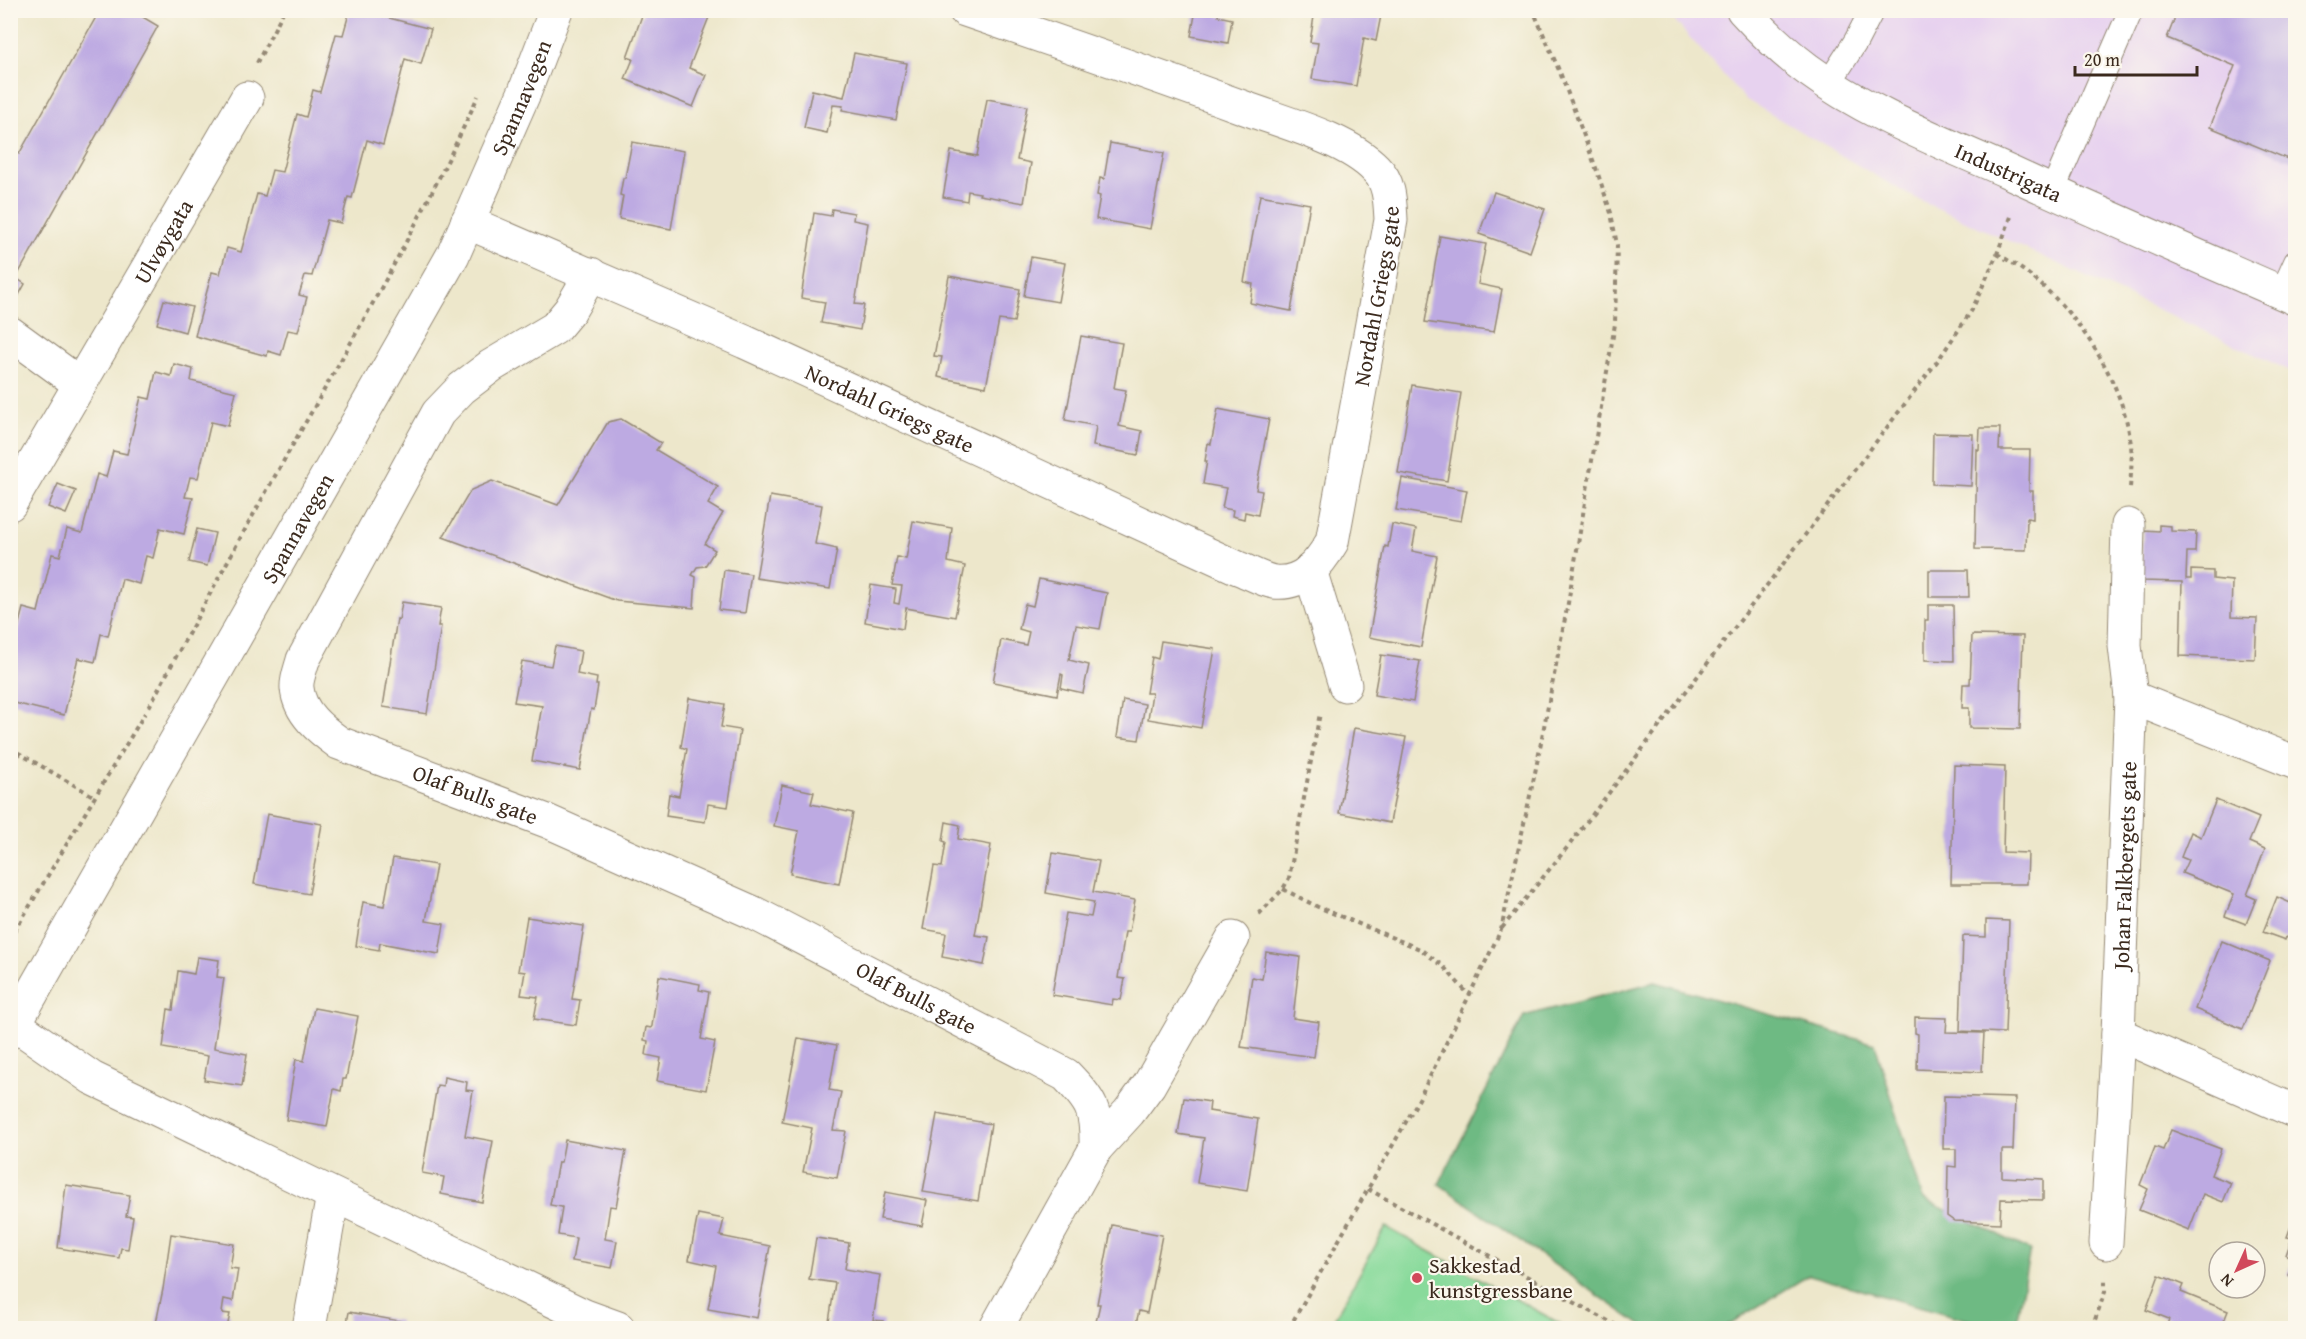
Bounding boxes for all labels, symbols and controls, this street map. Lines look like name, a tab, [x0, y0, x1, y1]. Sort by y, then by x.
street label: Spannavegen	[483, 35, 559, 160]
scale bar	[2075, 39, 2196, 77]
text: 20 m	[2084, 46, 2120, 73]
street label: Industrigata	[1950, 134, 2068, 210]
street label: Ulvøygata	[126, 193, 201, 290]
street label: Nordahl Griegs gate	[1345, 205, 1407, 389]
street label: Nordahl Griegs gate	[800, 356, 979, 461]
street label: Spannavegen	[253, 467, 342, 589]
street label: Olaf Bulls gate	[408, 756, 543, 832]
street label: Johan Falkbergets gate	[2104, 761, 2145, 973]
street label: Olaf Bulls gate	[851, 953, 982, 1042]
north arrow	[2207, 1240, 2267, 1300]
place label: Sakkestad kunstgressbane	[1429, 1249, 1573, 1306]
text: N	[2214, 1268, 2239, 1293]
marker: Sakkestad kunstgressbane	[1410, 1271, 1424, 1285]

